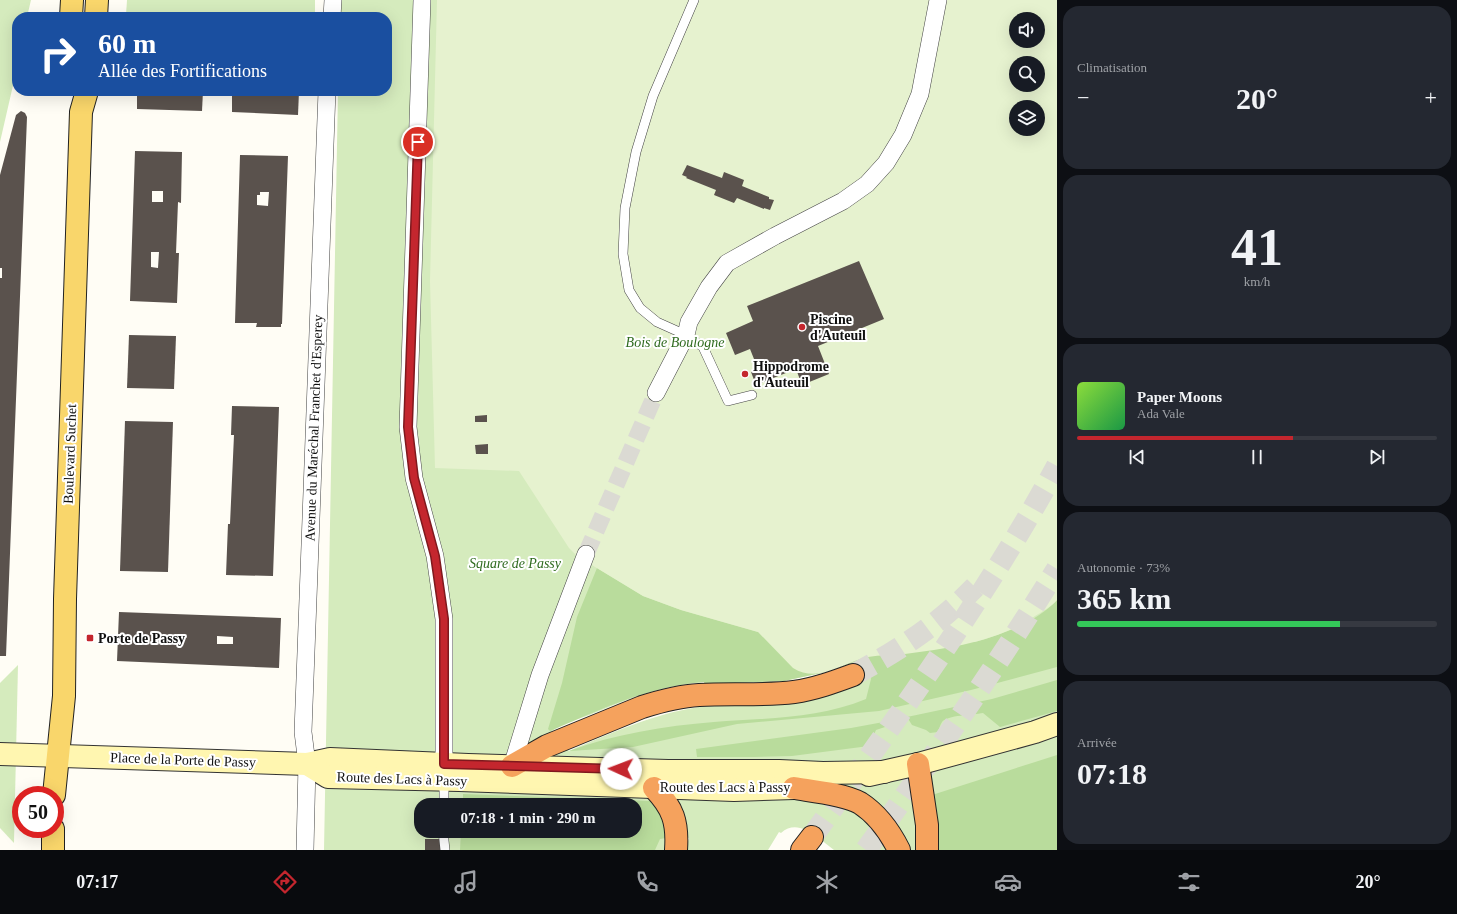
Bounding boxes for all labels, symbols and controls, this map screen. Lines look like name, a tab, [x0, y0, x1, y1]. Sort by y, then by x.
map controls	[1009, 12, 1045, 136]
button: sound	[1009, 12, 1045, 48]
icon: right	[32, 28, 84, 80]
text: 60 m	[98, 28, 156, 59]
button: search	[1009, 56, 1045, 92]
text: Climatisation	[1077, 60, 1147, 75]
text: Allée des Fortifications	[98, 61, 267, 81]
text: 20°	[1236, 82, 1278, 115]
text: −	[1077, 85, 1089, 110]
text: +	[1425, 85, 1437, 110]
button: layers	[1009, 100, 1045, 136]
pin	[401, 125, 435, 159]
icon: arrive	[407, 131, 429, 153]
text: 41	[1231, 219, 1283, 276]
text: km/h	[1244, 274, 1270, 289]
place label: Piscine d'Auteuil	[810, 312, 866, 343]
street label: Avenue du Maréchal Franchet d'Esperey	[303, 314, 325, 542]
marker: Piscine d'Auteuil	[797, 322, 807, 332]
park label: Bois de Boulogne	[626, 335, 724, 350]
place label: Hippodrome d'Auteuil	[753, 359, 829, 390]
marker: Hippodrome d'Auteuil	[740, 369, 750, 379]
text: Paper Moons	[1137, 389, 1222, 405]
street label: Boulevard Suchet	[61, 404, 79, 504]
text: Ada Vale	[1137, 406, 1185, 421]
icon: previous	[1126, 446, 1148, 468]
icon: pause	[1246, 446, 1268, 468]
icon: next	[1366, 446, 1388, 468]
park label: Square de Passy	[469, 556, 562, 571]
text: Autonomie · 73%	[1077, 560, 1170, 575]
text: 365 km	[1077, 582, 1171, 615]
place label: Porte de Passy	[98, 631, 185, 646]
marker: Porte de Passy	[85, 633, 95, 643]
text: Arrivée	[1077, 735, 1117, 750]
position arrow	[600, 748, 642, 790]
street label: Place de la Porte de Passy	[110, 750, 256, 770]
text: 07:18	[1077, 757, 1147, 790]
street label: Route des Lacs à Passy	[336, 769, 468, 789]
street label: Route des Lacs à Passy	[660, 780, 790, 795]
speed limit sign: 50	[12, 786, 64, 838]
text: 07:18 · 1 min · 290 m	[461, 810, 596, 826]
icon: directions	[271, 868, 299, 896]
icon: music	[452, 868, 480, 896]
icon: phone	[633, 868, 661, 896]
icon: climate	[813, 868, 841, 896]
icon: car	[994, 868, 1022, 896]
icon: filters	[1175, 868, 1203, 896]
text: 07:17	[76, 872, 118, 892]
text: 20°	[1355, 872, 1381, 892]

